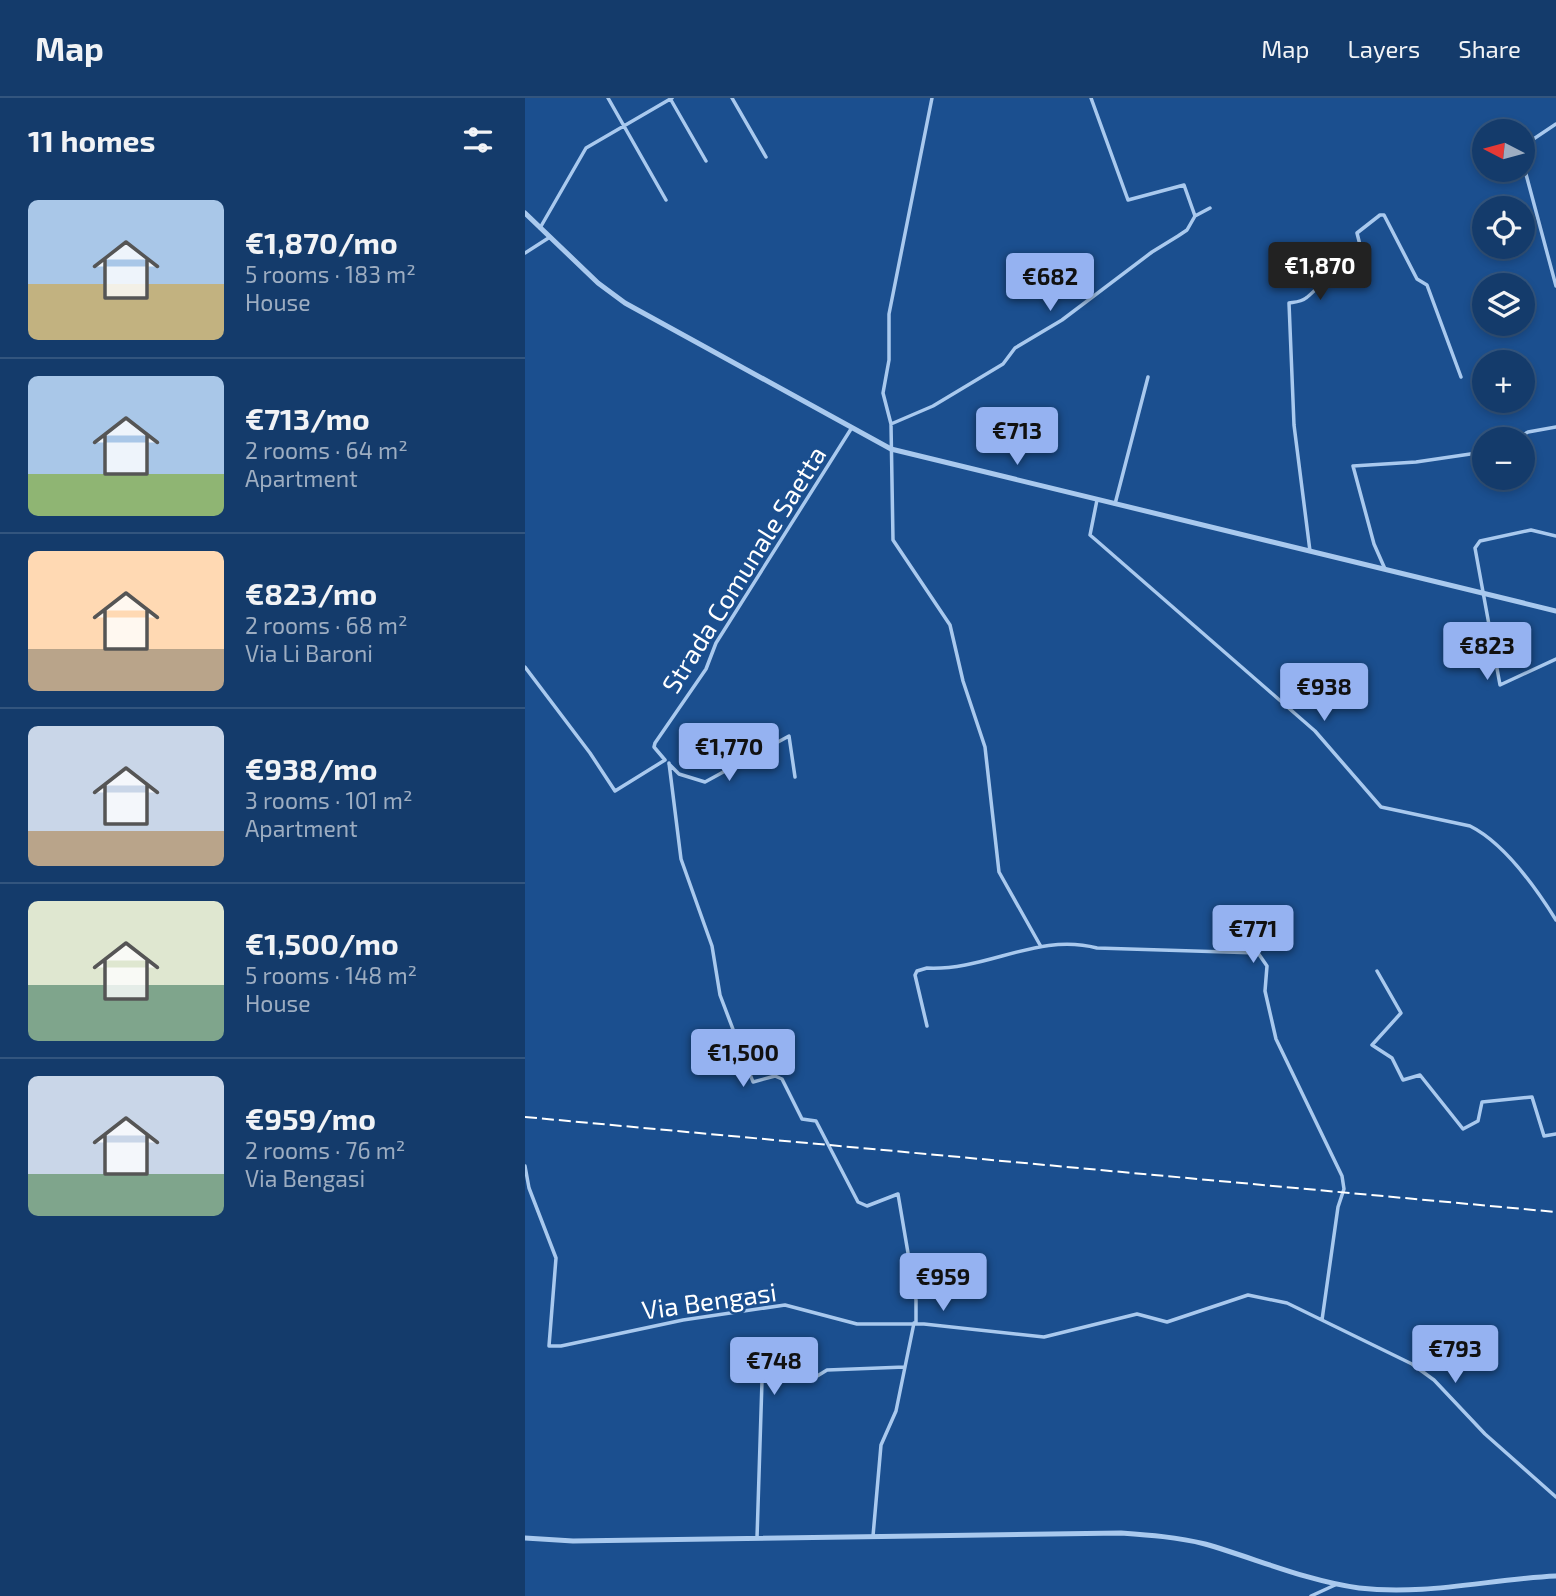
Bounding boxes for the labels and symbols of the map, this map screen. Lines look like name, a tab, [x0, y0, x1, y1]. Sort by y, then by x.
north arrow	[1472, 119, 1535, 182]
pin: €1,870	[1263, 242, 1377, 302]
pin: €682	[1009, 254, 1091, 313]
pin: €713	[976, 408, 1058, 467]
street label: Strada Comunale Saetta	[654, 440, 832, 698]
pin: €823	[1446, 622, 1528, 682]
pin: €938	[1283, 664, 1365, 723]
pin: €1,770	[672, 724, 786, 783]
pin: €771	[1212, 906, 1294, 965]
pin: €1,500	[686, 1030, 800, 1089]
pin: €959	[902, 1254, 984, 1313]
street label: Via Bengasi	[640, 1275, 778, 1325]
pin: €793	[1414, 1326, 1496, 1385]
pin: €748	[733, 1338, 815, 1397]

